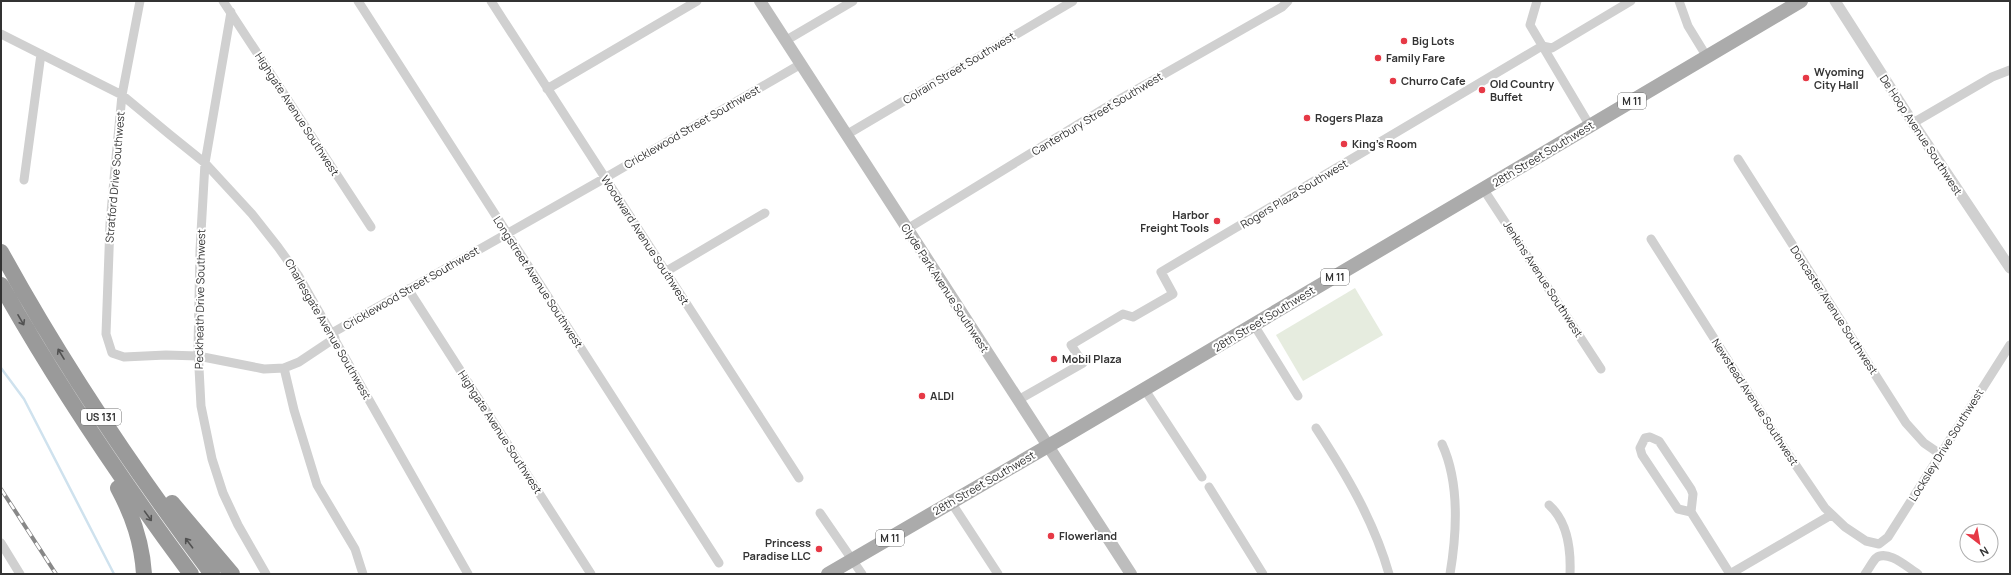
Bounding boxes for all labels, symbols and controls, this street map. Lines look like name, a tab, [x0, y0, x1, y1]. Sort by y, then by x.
street label: Colrain Street Southwest	[900, 28, 1018, 107]
place label: Big Lots	[1412, 33, 1454, 48]
marker: Big Lots	[1399, 36, 1409, 46]
street label: Highgate Avenue Southwest	[252, 49, 343, 178]
place label: Family Fare	[1386, 50, 1445, 65]
marker: Family Fare	[1373, 53, 1383, 63]
place label: Wyoming City Hall	[1814, 64, 1864, 92]
street label: Canterbury Street Southwest	[1029, 68, 1165, 159]
street label: De Hoop Avenue Southwest	[1877, 72, 1966, 198]
place label: Churro Cafe	[1401, 73, 1466, 88]
marker: Wyoming City Hall	[1801, 73, 1811, 83]
marker: Churro Cafe	[1388, 76, 1398, 86]
place label: Old Country Buffet	[1490, 76, 1555, 104]
street label: Cricklewood Street Southwest	[621, 81, 763, 172]
marker: Old Country Buffet	[1477, 85, 1487, 95]
road number: M 11	[1618, 93, 1646, 109]
place label: Rogers Plaza	[1315, 110, 1383, 125]
street label: Stratford Drive Southwest	[101, 111, 128, 243]
marker: Rogers Plaza	[1302, 113, 1312, 123]
street label: 28th Street Southwest	[1489, 117, 1596, 190]
place label: King's Room	[1352, 136, 1417, 151]
marker: King's Room	[1339, 139, 1349, 149]
street label: Rogers Plaza Southwest	[1237, 156, 1350, 232]
street label: Woodward Avenue Southwest	[598, 172, 693, 307]
place label: Harbor Freight Tools	[1140, 207, 1210, 235]
street label: Longstreet Avenue Southwest	[490, 213, 587, 350]
marker: Harbor Freight Tools	[1212, 216, 1222, 226]
street label: Jenkins Avenue Southwest	[1500, 218, 1587, 340]
street label: Clyde Park Avenue Southwest	[898, 220, 993, 355]
street label: Peckheath Drive Southwest	[191, 229, 208, 369]
street label: Cricklewood Street Southwest	[340, 242, 482, 333]
street label: Doncaster Avenue Southwest	[1787, 243, 1882, 377]
street label: Charlesgate Avenue Southwest	[282, 256, 375, 402]
road number: M 11	[1321, 269, 1349, 285]
street label: 28th Street Southwest	[1210, 282, 1317, 355]
one-way arrow	[18, 314, 26, 326]
street label: Newstead Avenue Southwest	[1709, 335, 1802, 468]
one-way arrow	[57, 349, 65, 360]
place label: Mobil Plaza	[1062, 351, 1122, 366]
marker: Mobil Plaza	[1049, 354, 1059, 364]
street label: Highgate Avenue Southwest	[455, 367, 546, 496]
street label: Locksley Drive Southwest	[1905, 386, 1986, 504]
place label: ALDI	[930, 388, 954, 403]
marker: ALDI	[917, 391, 927, 401]
road number: US 131	[81, 409, 121, 425]
street label: 28th Street Southwest	[930, 447, 1038, 518]
one-way arrow	[144, 510, 152, 521]
north arrow	[1959, 523, 1999, 563]
place label: Flowerland	[1059, 528, 1117, 543]
road number: M 11	[876, 530, 904, 546]
marker: Flowerland	[1046, 531, 1056, 541]
place label: Princess Paradise LLC	[743, 535, 811, 563]
one-way arrow	[184, 537, 193, 548]
marker: Princess Paradise LLC	[814, 544, 824, 554]
text: N	[1977, 544, 1992, 561]

